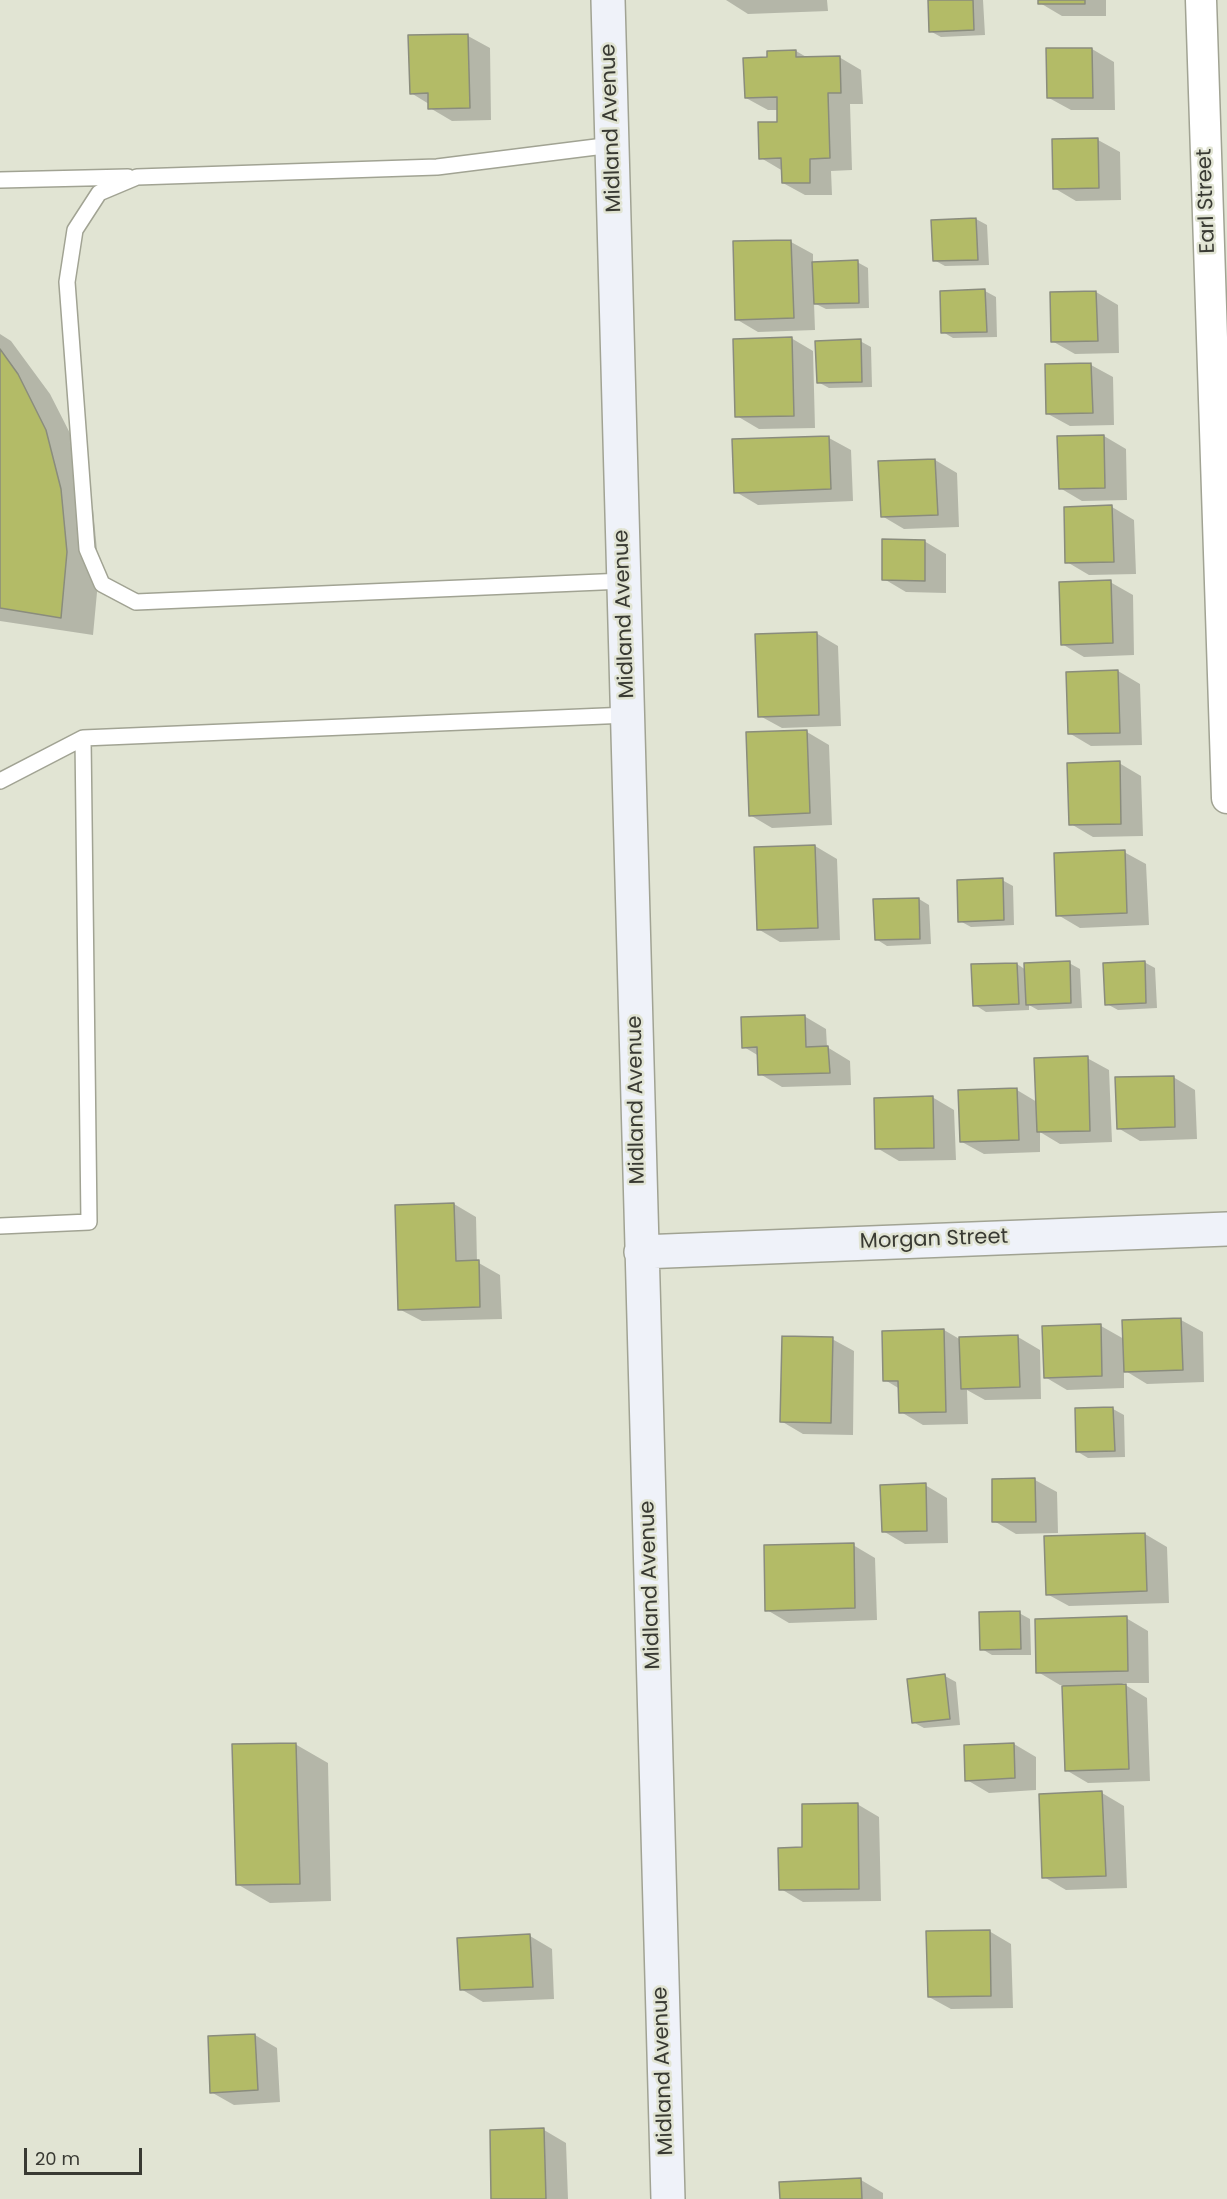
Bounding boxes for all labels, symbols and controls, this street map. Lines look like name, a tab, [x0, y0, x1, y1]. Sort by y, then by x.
street label: Midland Avenue	[596, 43, 628, 213]
street label: Earl Street	[1193, 148, 1221, 254]
street label: Midland Avenue	[609, 529, 641, 699]
street label: Midland Avenue	[623, 1015, 651, 1185]
street label: Morgan Street	[859, 1225, 1009, 1255]
street label: Midland Avenue	[635, 1500, 667, 1670]
street label: Midland Avenue	[648, 1986, 680, 2156]
scale bar	[27, 2136, 146, 2174]
text: 20 m	[35, 2146, 80, 2171]

